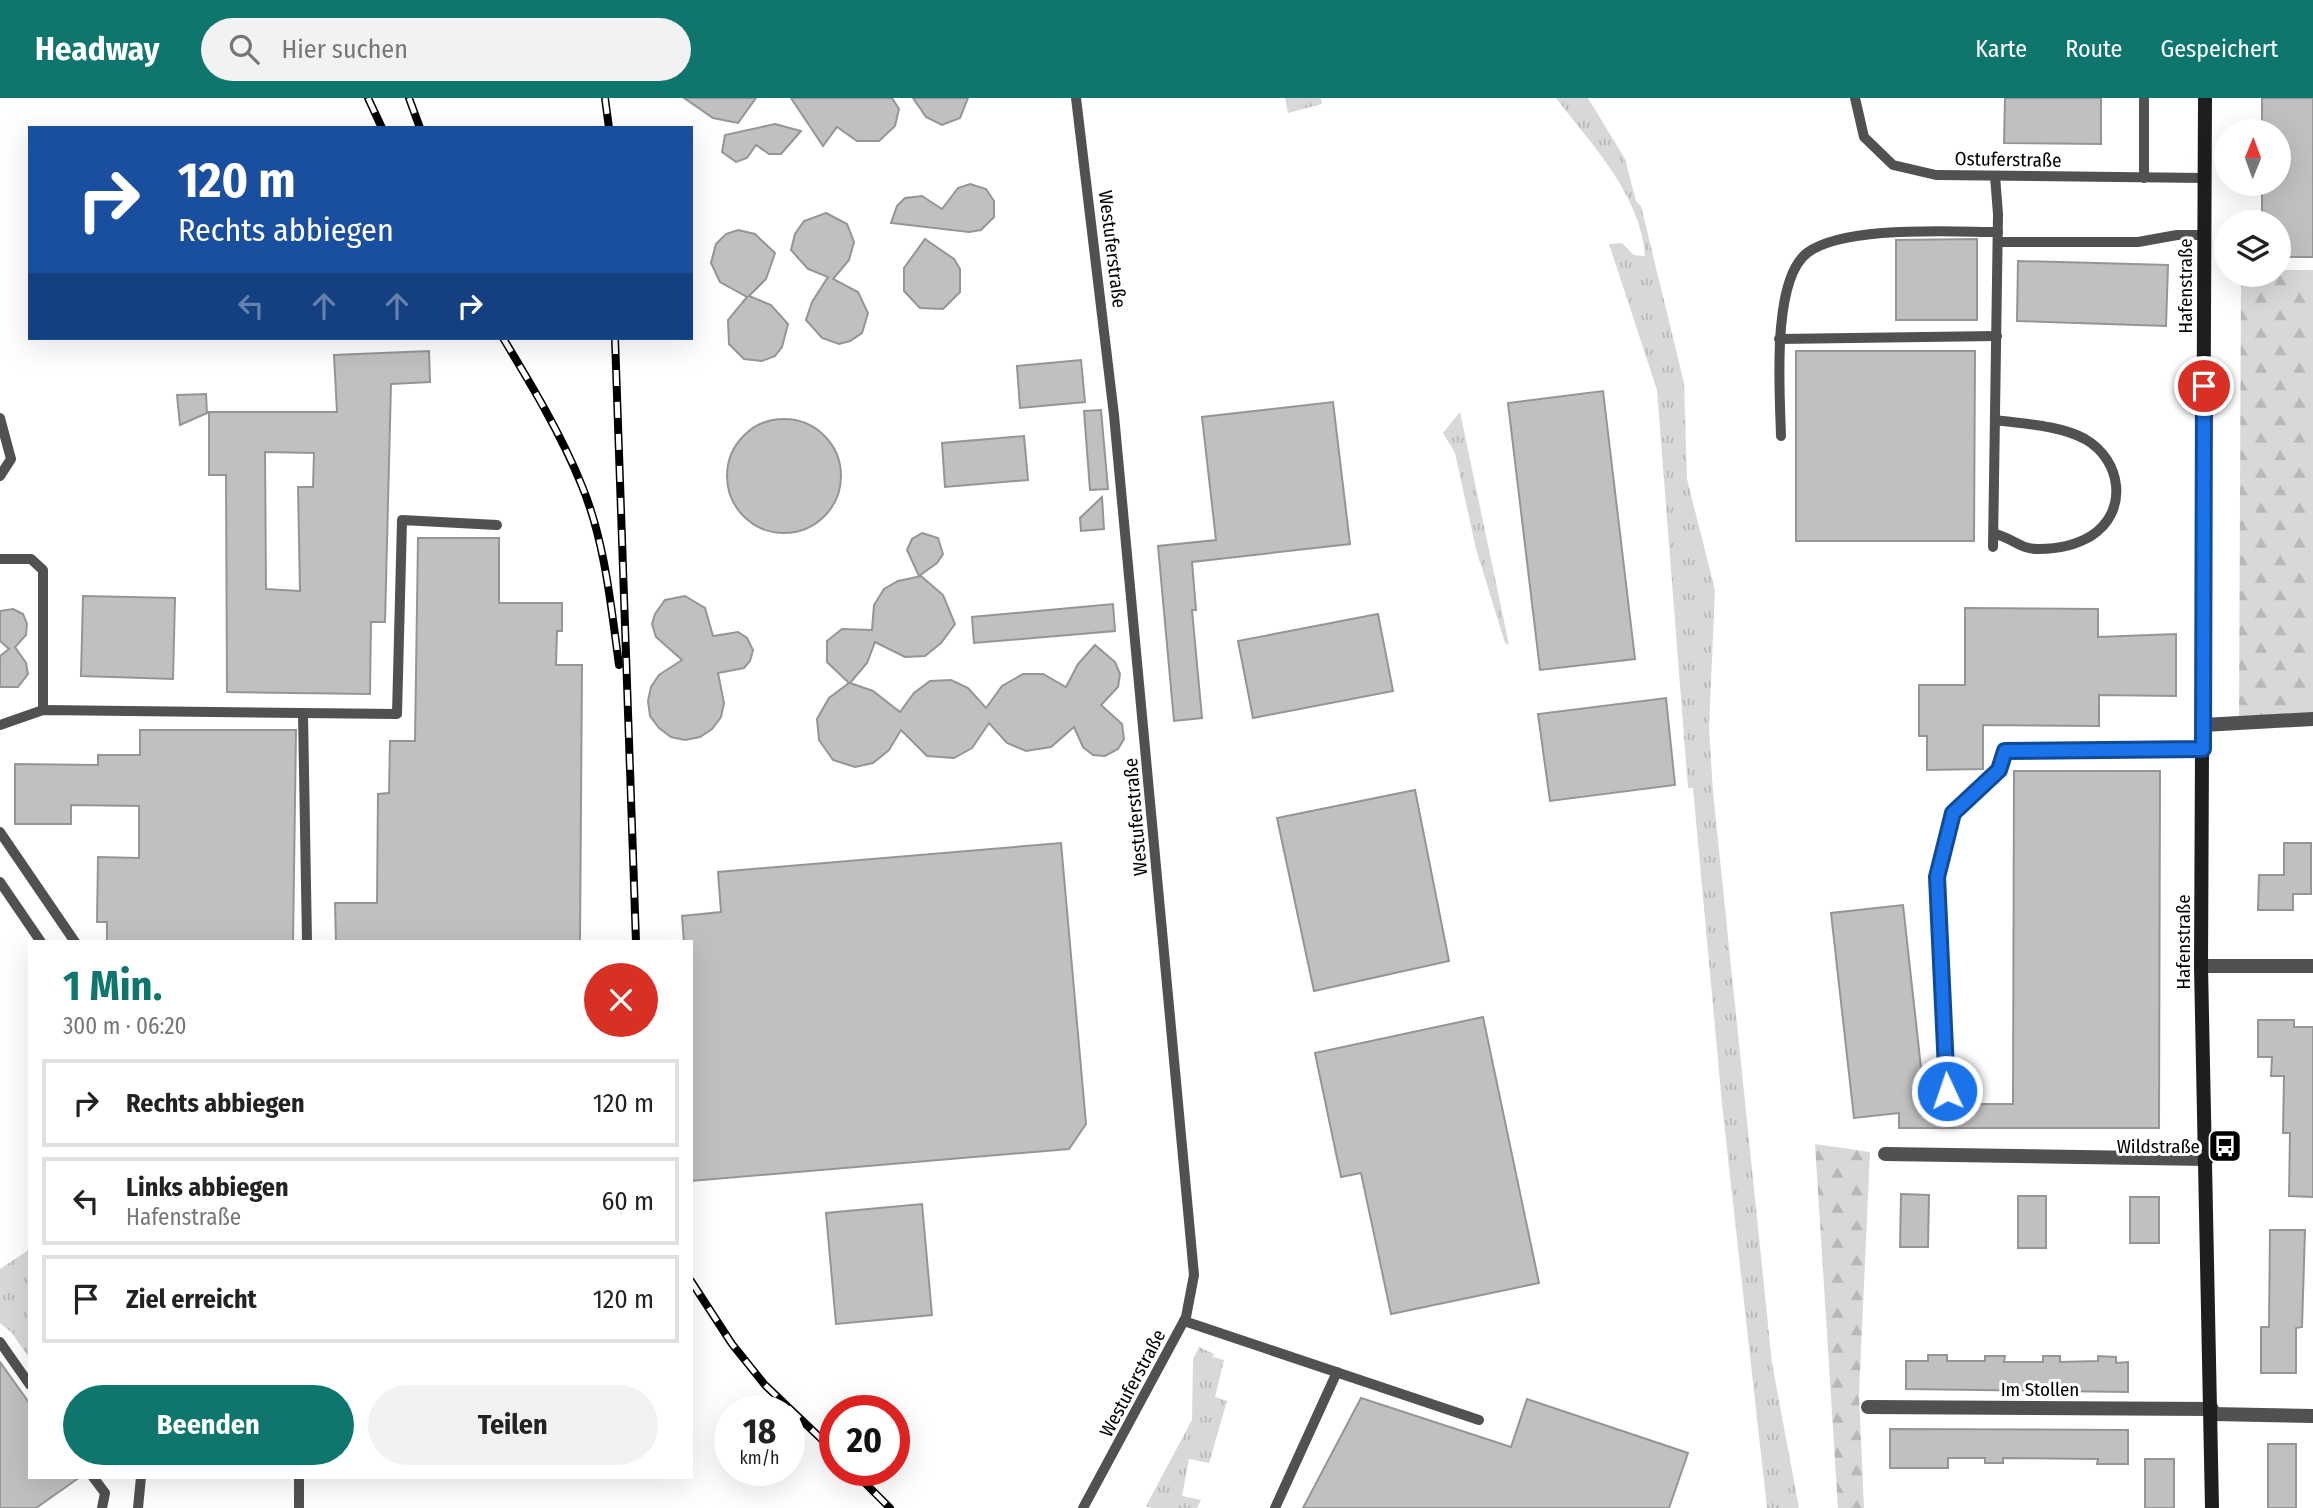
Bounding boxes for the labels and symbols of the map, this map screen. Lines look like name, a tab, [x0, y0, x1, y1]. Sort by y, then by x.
north arrow	[2214, 119, 2291, 196]
street label: Ostuferstraße	[1954, 147, 2062, 172]
street label: Westuferstraße	[1094, 189, 1131, 309]
street label: Hafenstraße	[2174, 238, 2197, 334]
pin	[2174, 356, 2234, 416]
street label: Westuferstraße	[1119, 757, 1152, 877]
street label: Hafenstraße	[2172, 894, 2195, 990]
position arrow	[1910, 1054, 1984, 1128]
bus stop icon: Wildstraße	[2206, 1127, 2244, 1165]
place label: Wildstraße	[2117, 1135, 2200, 1158]
street label: Westuferstraße	[1095, 1326, 1170, 1441]
street label: Im Stollen	[2001, 1378, 2079, 1401]
speed limit sign: 20	[819, 1395, 910, 1486]

